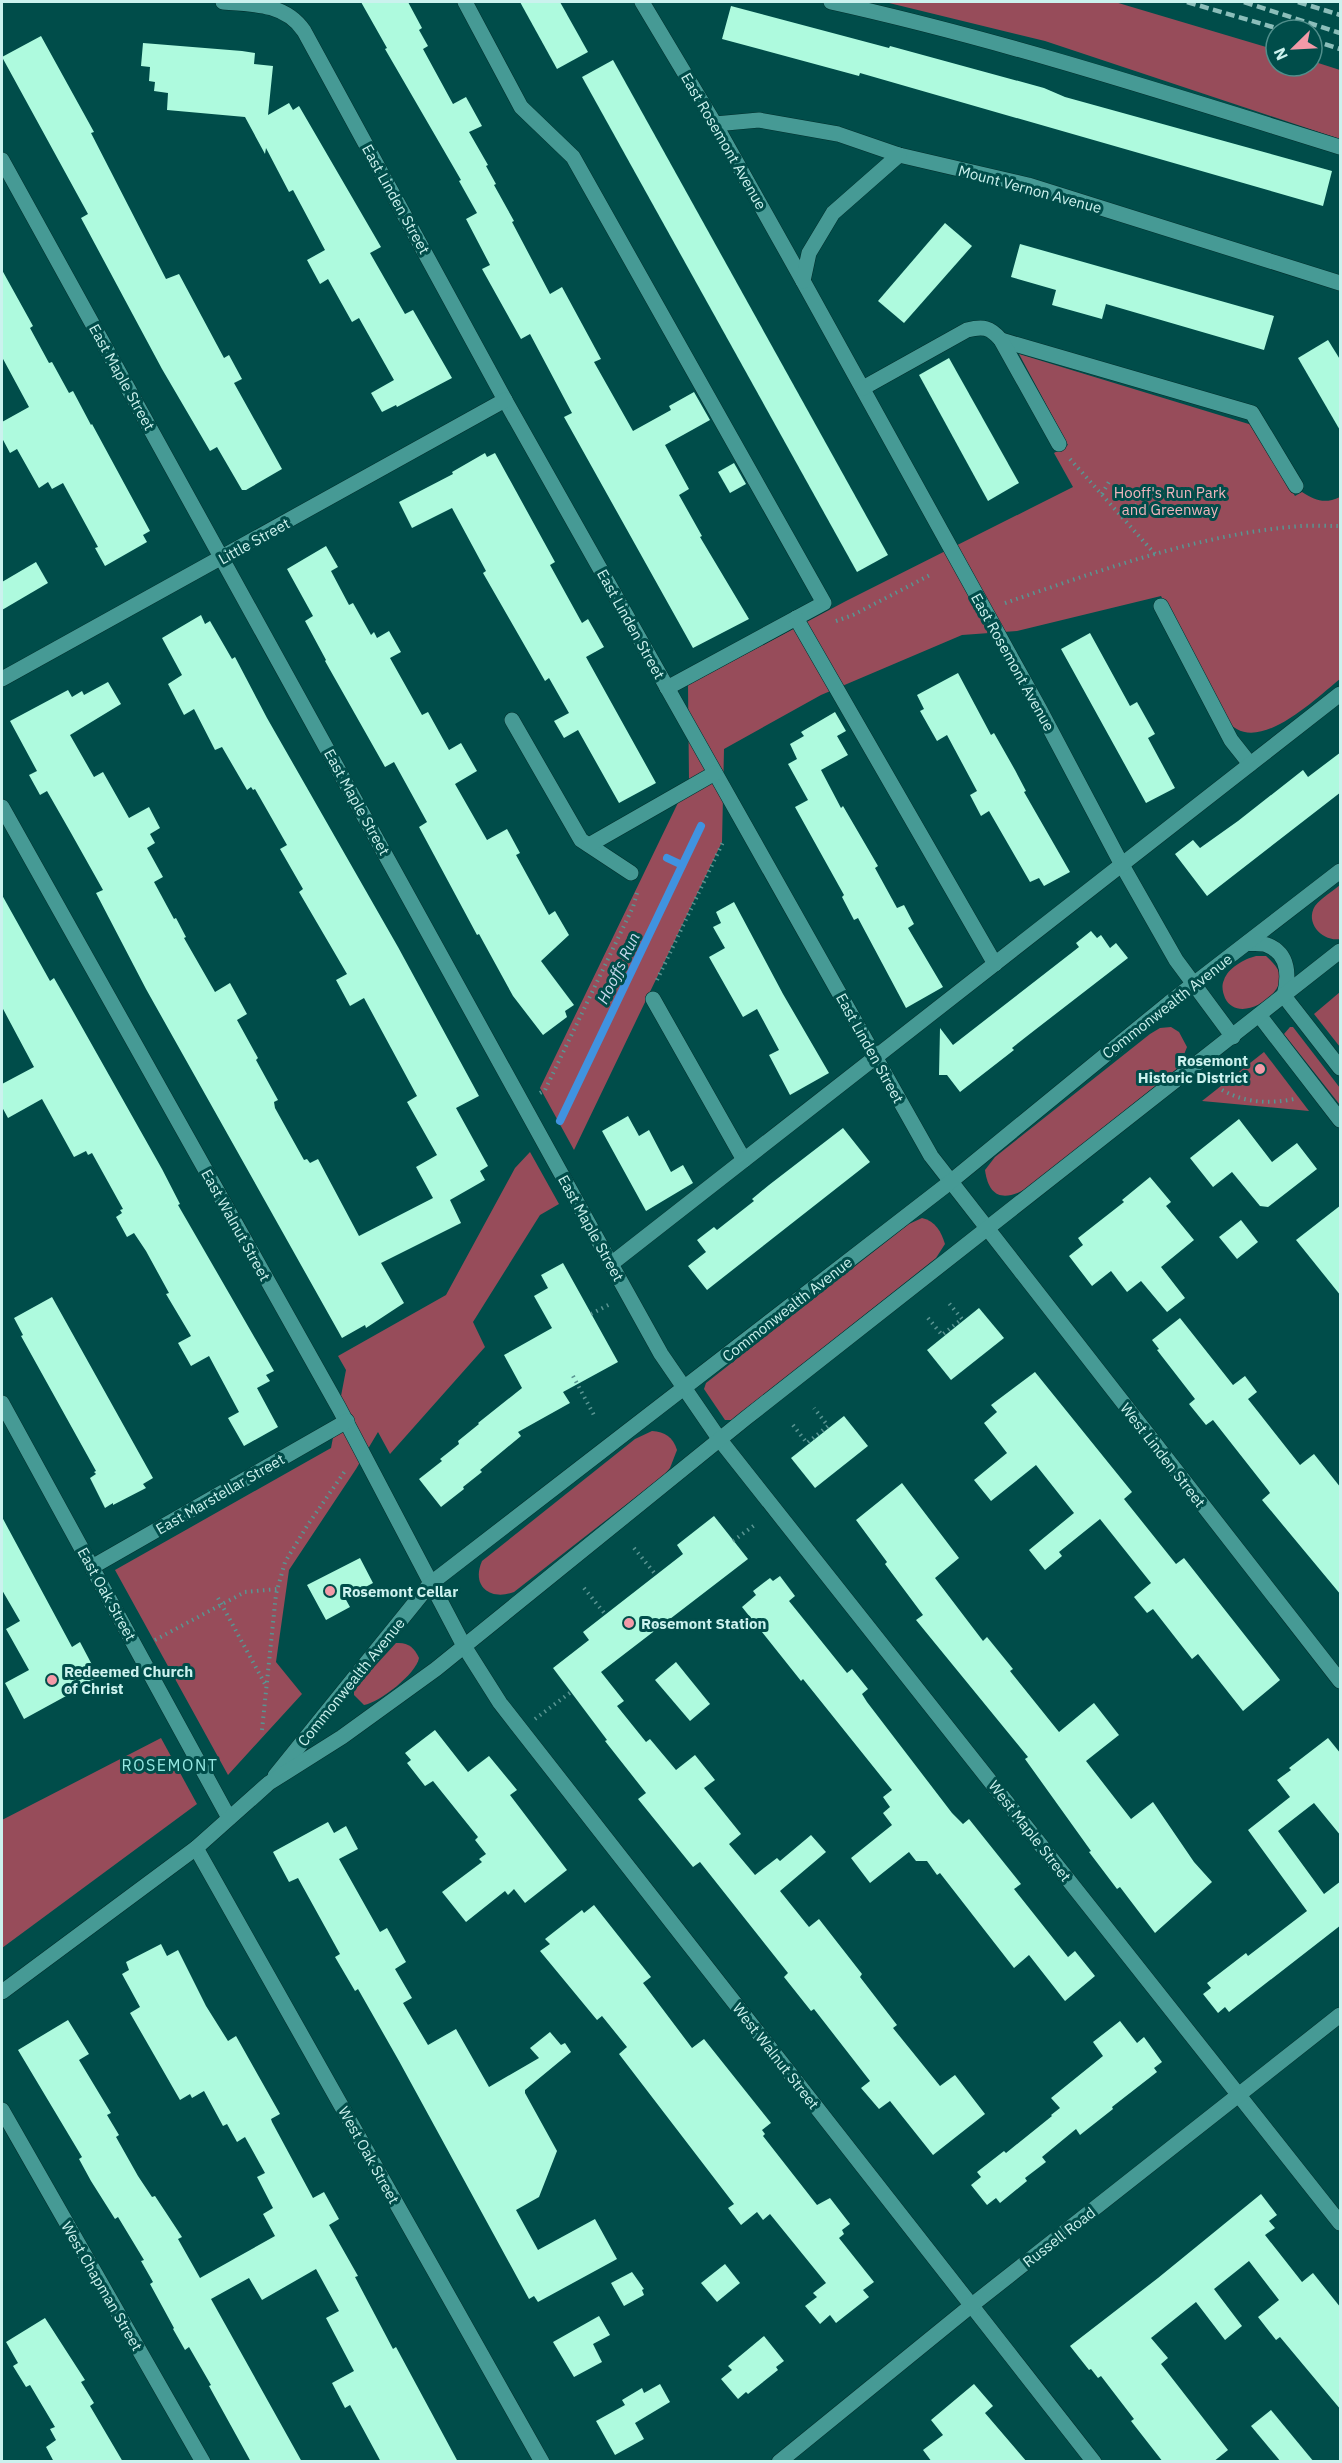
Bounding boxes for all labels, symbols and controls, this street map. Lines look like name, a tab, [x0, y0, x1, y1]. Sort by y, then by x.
north arrow	[1264, 18, 1324, 78]
text: N	[1269, 45, 1292, 63]
street label: East Rosemont Avenue	[677, 69, 771, 213]
street label: East Linden Street	[358, 141, 434, 257]
street label: Mount Vernon Avenue	[956, 161, 1104, 217]
street label: East Maple Street	[85, 321, 159, 433]
park label: Hooff's Run Park and Greenway	[1114, 483, 1226, 519]
street label: Little Street	[215, 514, 293, 568]
street label: East Linden Street	[593, 566, 669, 682]
street label: East Rosemont Avenue	[967, 590, 1059, 734]
street label: East Maple Street	[320, 746, 394, 858]
water label: Hooffs Run	[592, 929, 644, 1007]
street label: Commonwealth Avenue	[1098, 949, 1236, 1063]
street label: East Linden Street	[832, 990, 908, 1106]
place label: Rosemont Historic District	[1138, 1051, 1248, 1087]
marker: Rosemont Historic District	[1253, 1062, 1267, 1076]
street label: East Walnut Street	[197, 1166, 275, 1284]
street label: East Maple Street	[554, 1172, 628, 1284]
street label: Commonwealth Avenue	[718, 1252, 856, 1366]
street label: West Linden Street	[1116, 1399, 1210, 1511]
street label: East Marstellar Street	[152, 1449, 288, 1539]
street label: East Oak Street	[73, 1544, 141, 1644]
place label: Rosemont Cellar	[342, 1582, 458, 1601]
marker: Rosemont Cellar	[323, 1584, 337, 1598]
street label: Commonwealth Avenue	[293, 1614, 409, 1750]
place label: Rosemont Station	[641, 1614, 766, 1633]
marker: Rosemont Station	[622, 1616, 636, 1630]
place label: Redeemed Church of Christ	[64, 1662, 193, 1698]
marker: Redeemed Church of Christ	[45, 1673, 59, 1687]
district label: ROSEMONT	[122, 1755, 218, 1775]
street label: West Maple Street	[985, 1777, 1075, 1885]
street label: West Walnut Street	[729, 1999, 823, 2113]
street label: West Oak Street	[334, 2103, 404, 2207]
street label: Russell Road	[1019, 2203, 1099, 2271]
street label: West Chapman Street	[57, 2218, 147, 2354]

